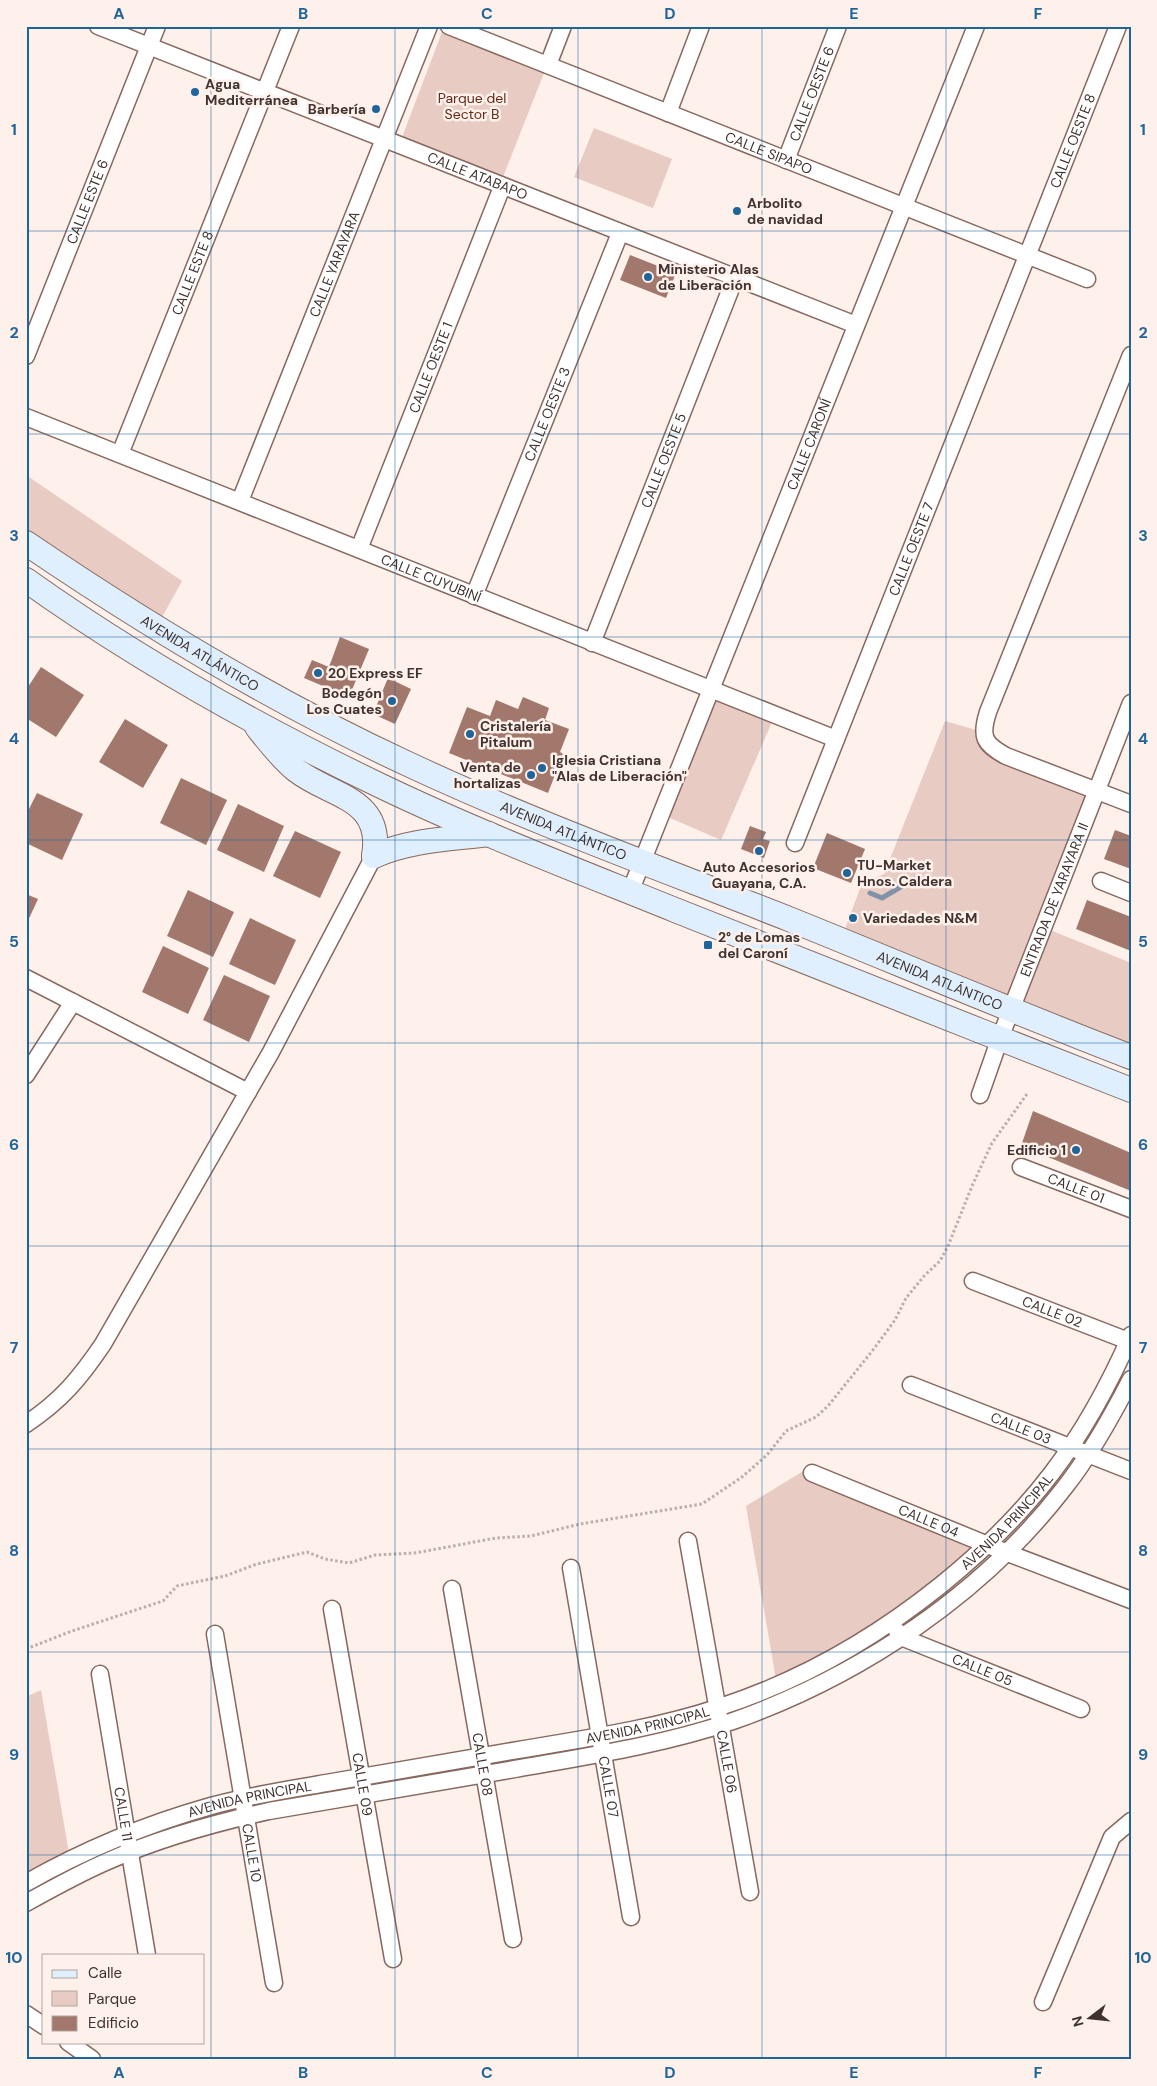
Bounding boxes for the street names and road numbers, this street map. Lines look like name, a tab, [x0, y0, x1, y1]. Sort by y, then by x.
street label: CALLE OESTE 6	[785, 44, 838, 144]
street label: CALLE OESTE 8	[1046, 91, 1099, 191]
street label: CALLE SIPAPO	[723, 127, 815, 178]
street label: CALLE ATABAPO	[425, 148, 530, 204]
street label: CALLE ESTE 6	[62, 157, 112, 247]
street label: CALLE YARAYARA	[305, 208, 363, 320]
street label: CALLE ESTE 8	[167, 228, 217, 318]
street label: CALLE OESTE 1	[405, 320, 457, 416]
street label: CALLE OESTE 3	[520, 364, 574, 464]
street label: CALLE CARONÍ	[783, 395, 835, 493]
street label: CALLE OESTE 5	[637, 411, 690, 510]
street label: CALLE OESTE 7	[885, 500, 938, 599]
street label: CALLE CUYUBINÍ	[378, 550, 485, 606]
street label: AVENIDA ATLÁNTICO	[137, 611, 263, 695]
street label: AVENIDA ATLÁNTICO	[498, 797, 629, 864]
street label: ENTRADA DE YARAYARA II	[1016, 820, 1092, 979]
street label: AVENIDA ATLÁNTICO	[874, 947, 1006, 1014]
street label: CALLE 01	[1045, 1169, 1107, 1207]
street label: CALLE 02	[1020, 1292, 1085, 1331]
street label: CALLE 03	[988, 1408, 1054, 1448]
street label: AVENIDA PRINCIPAL	[957, 1470, 1057, 1574]
street label: CALLE 04	[896, 1500, 962, 1541]
street label: CALLE 05	[950, 1649, 1015, 1690]
street label: AVENIDA PRINCIPAL	[584, 1702, 712, 1748]
street label: CALLE 06	[713, 1729, 741, 1795]
street label: CALLE 08	[468, 1731, 497, 1797]
street label: CALLE 09	[348, 1751, 377, 1818]
street label: CALLE 07	[594, 1755, 623, 1819]
street label: AVENIDA PRINCIPAL	[185, 1777, 313, 1821]
street label: CALLE 11	[110, 1786, 137, 1842]
street label: CALLE 10	[238, 1822, 266, 1884]

